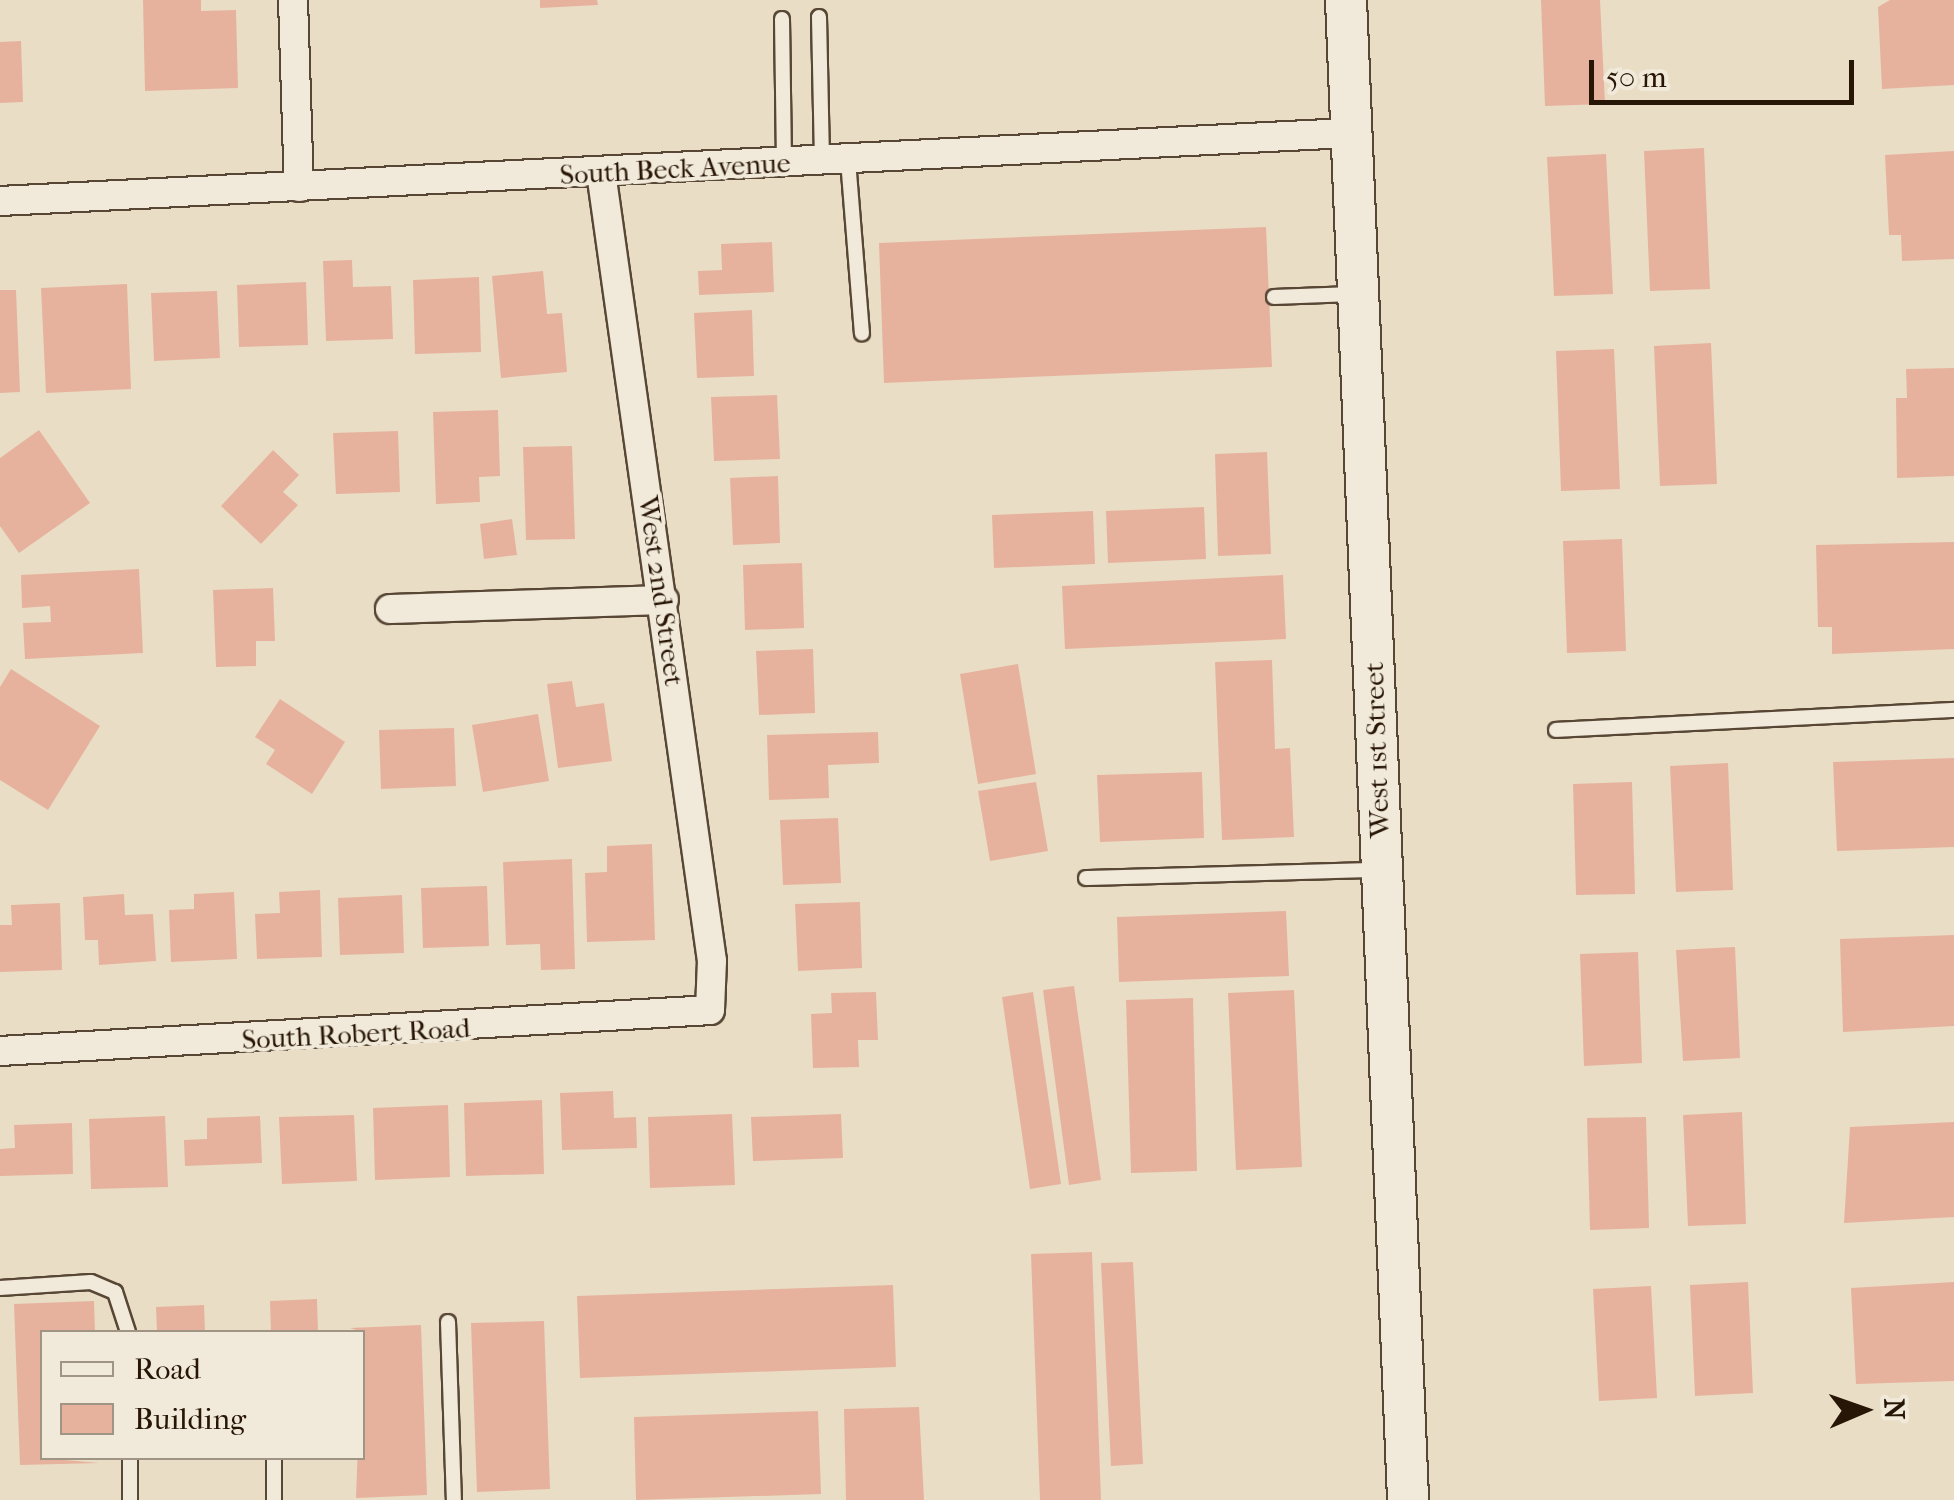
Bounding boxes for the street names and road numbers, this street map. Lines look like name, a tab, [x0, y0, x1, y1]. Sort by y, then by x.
street label: South Beck Avenue	[559, 146, 791, 192]
street label: West 2nd Street	[631, 494, 691, 688]
street label: West 1st Street	[1357, 661, 1397, 839]
street label: South Robert Road	[241, 1011, 471, 1057]

